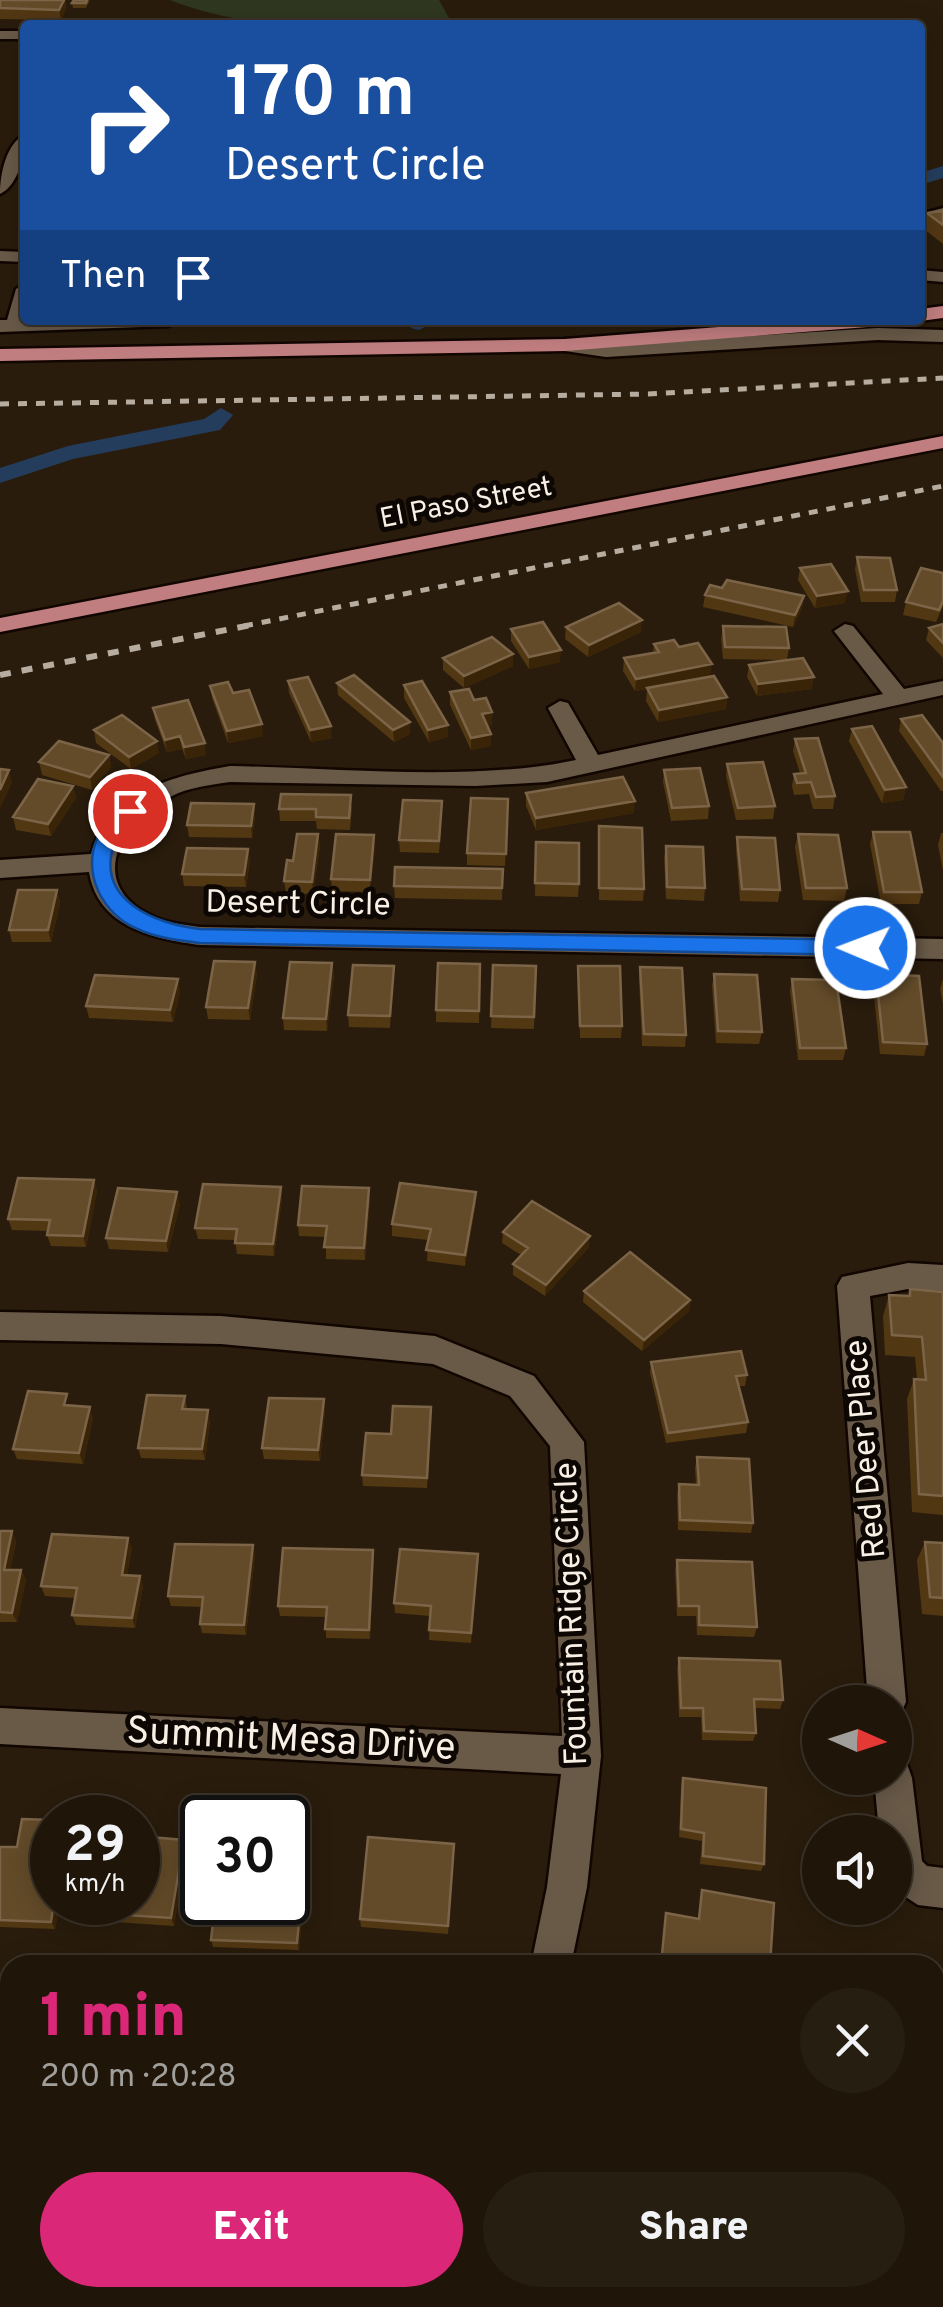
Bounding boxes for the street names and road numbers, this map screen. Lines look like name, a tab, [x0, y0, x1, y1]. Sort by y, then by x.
street label: El Paso Street	[377, 470, 555, 538]
street label: Desert Circle	[205, 883, 391, 927]
street label: Red Deer Place	[837, 1338, 897, 1560]
street label: Fountain Ridge Circle	[548, 1462, 598, 1766]
street label: Summit Mesa Drive	[125, 1708, 457, 1774]

